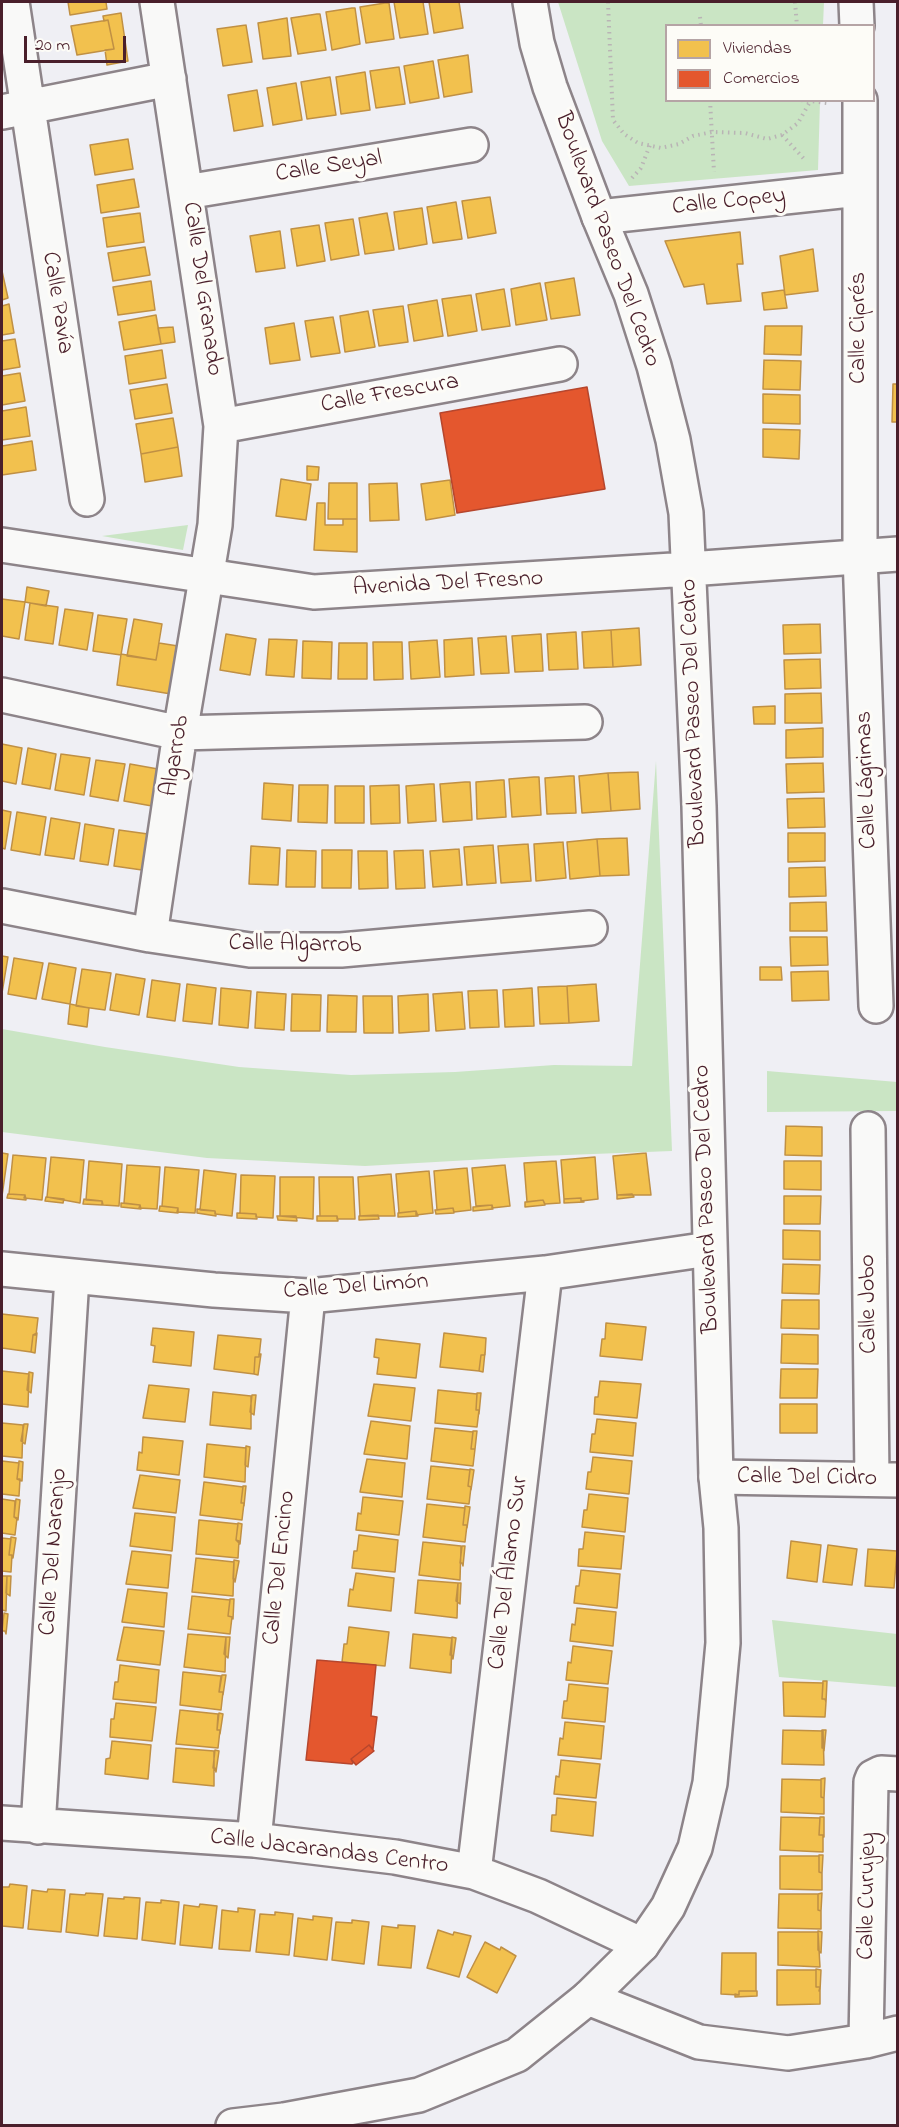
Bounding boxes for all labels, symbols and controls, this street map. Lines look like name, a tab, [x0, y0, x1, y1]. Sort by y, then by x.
scale bar	[27, 24, 129, 62]
legend	[665, 24, 875, 102]
text: 20 m	[35, 33, 70, 59]
text: Viviendas	[723, 36, 792, 62]
text: Comercios	[723, 66, 800, 92]
street label: Boulevard Paseo Del Cedro	[546, 109, 666, 371]
street label: Calle Seyal	[274, 145, 384, 191]
street label: Calle Copey	[671, 183, 787, 223]
street label: Calle Del Granado	[175, 200, 227, 378]
street label: Calle Pavía	[34, 250, 78, 356]
street label: Calle Ciprés	[846, 272, 874, 384]
street label: Calle Frescura	[319, 369, 461, 421]
street label: Avenida Del Fresno	[352, 566, 544, 604]
street label: Boulevard Paseo Del Cedro	[676, 578, 714, 848]
street label: Calle Lágrimas	[851, 710, 885, 850]
street label: Algarrob	[156, 713, 198, 799]
street label: Calle Algarrob	[228, 930, 362, 962]
street label: Boulevard Paseo Del Cedro	[689, 1064, 727, 1334]
street label: Calle Jobo	[855, 1254, 885, 1354]
street label: Calle Del Limón	[282, 1269, 430, 1307]
street label: Calle Del Cidro	[737, 1463, 877, 1495]
street label: Calle Del Naranjo	[35, 1467, 75, 1637]
street label: Calle Del Álamo Sur	[484, 1475, 536, 1671]
street label: Calle Del Encino	[259, 1489, 303, 1647]
street label: Calle Jacarandas Centro	[208, 1824, 450, 1882]
street label: Calle Curujey	[853, 1832, 885, 1960]

